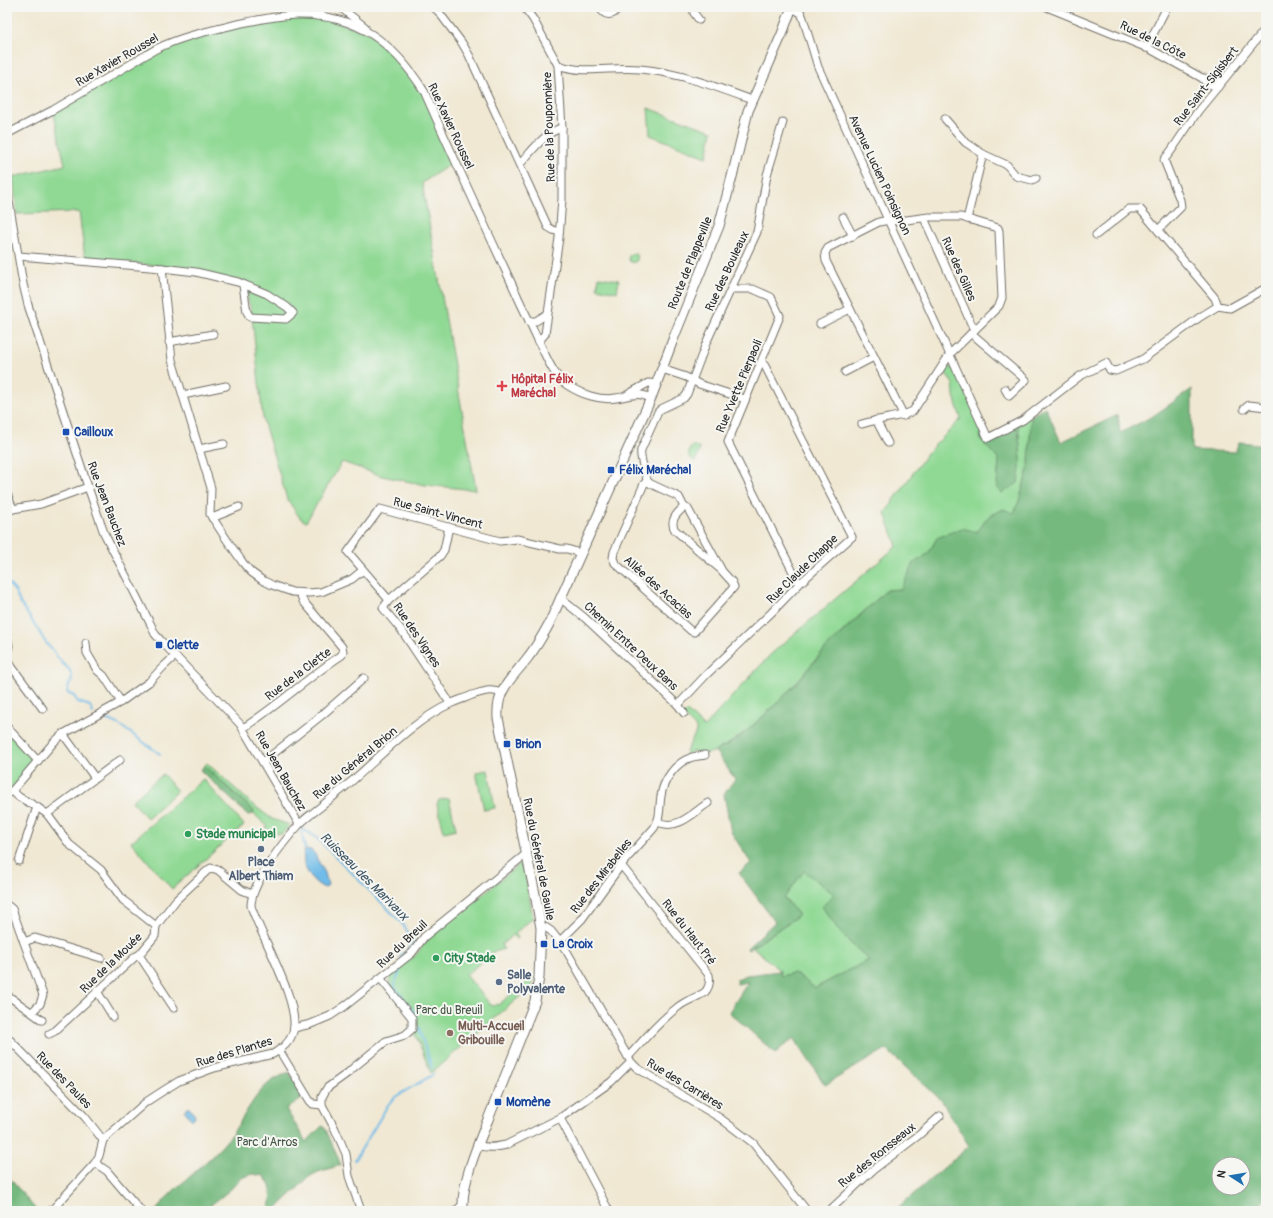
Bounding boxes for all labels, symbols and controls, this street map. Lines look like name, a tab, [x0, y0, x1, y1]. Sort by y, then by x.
street label: Rue de la Côte	[1117, 18, 1188, 63]
street label: Rue Xavier Roussel	[73, 31, 161, 90]
street label: Rue Saint-Sigisbert	[1171, 44, 1242, 129]
street label: Rue de la Pouponnière	[540, 72, 559, 182]
street label: Rue Xavier Roussel	[424, 81, 477, 172]
street label: Avenue Lucien Poinsignon	[845, 113, 914, 238]
street label: Route de Plappeville	[665, 215, 716, 312]
street label: Rue des Bouleaux	[702, 229, 753, 314]
street label: Rue des Gilles	[938, 235, 980, 304]
street label: Rue Yvette Pierpaoli	[713, 337, 766, 435]
place label: Hôpital Félix Maréchal	[511, 372, 573, 401]
marker: Hôpital Félix Maréchal	[496, 380, 508, 392]
place label: Cailloux	[74, 425, 113, 440]
marker: Cailloux	[61, 427, 71, 437]
street label: Rue Jean Bauchez	[83, 460, 130, 549]
place label: Félix Maréchal	[619, 463, 691, 478]
marker: Félix Maréchal	[606, 465, 616, 475]
street label: Rue Saint-Vincent	[391, 494, 484, 533]
street label: Rue Claude Chappe	[763, 531, 841, 607]
street label: Allée des Acacias	[620, 553, 695, 622]
street label: Chemin Entre Deux Bans	[580, 599, 681, 694]
street label: Rue des Vignes	[389, 600, 444, 671]
place label: Clette	[167, 638, 200, 653]
marker: Clette	[154, 640, 164, 650]
street label: Rue de la Clette	[262, 645, 334, 704]
street label: Rue du Général Brion	[310, 724, 401, 803]
street label: Rue Jean Bauchez	[252, 729, 310, 814]
place label: Brion	[515, 737, 542, 752]
marker: Brion	[502, 739, 512, 749]
street label: Rue du Général de Gaulle	[519, 797, 558, 922]
place label: Stade municipal	[196, 827, 276, 842]
marker: Stade municipal	[183, 829, 193, 839]
water label: Ruisseau des Marivaux	[317, 829, 413, 925]
street label: Rue des Mirabelles	[568, 835, 636, 917]
marker: Place Albert Thiam	[256, 844, 266, 854]
place label: Place Albert Thiam	[229, 855, 294, 884]
street label: Rue du Haut Pré	[658, 896, 719, 968]
street label: Rue du Breuil	[374, 917, 431, 972]
street label: Rue de la Mouée	[77, 930, 146, 997]
place label: La Croix	[552, 937, 593, 952]
marker: La Croix	[539, 939, 549, 949]
place label: City Stade	[444, 951, 497, 966]
marker: City Stade	[431, 953, 441, 963]
place label: Salle Polyvalente	[507, 968, 566, 997]
marker: Salle Polyvalente	[494, 977, 504, 987]
park label: Parc du Breuil	[415, 1003, 483, 1018]
place label: Multi-Accueil Gribouille	[458, 1019, 525, 1048]
marker: Multi-Accueil Gribouille	[445, 1028, 455, 1038]
street label: Rue des Plantes	[194, 1034, 275, 1071]
street label: Rue des Paules	[33, 1049, 95, 1112]
street label: Rue des Carrières	[644, 1056, 726, 1114]
place label: Momène	[506, 1095, 552, 1110]
marker: Momène	[493, 1097, 503, 1107]
street label: Rue des Ronsseaux	[836, 1120, 919, 1191]
park label: Parc d'Arros	[237, 1135, 298, 1150]
north arrow	[1211, 1156, 1251, 1196]
text: N	[1215, 1168, 1229, 1179]

